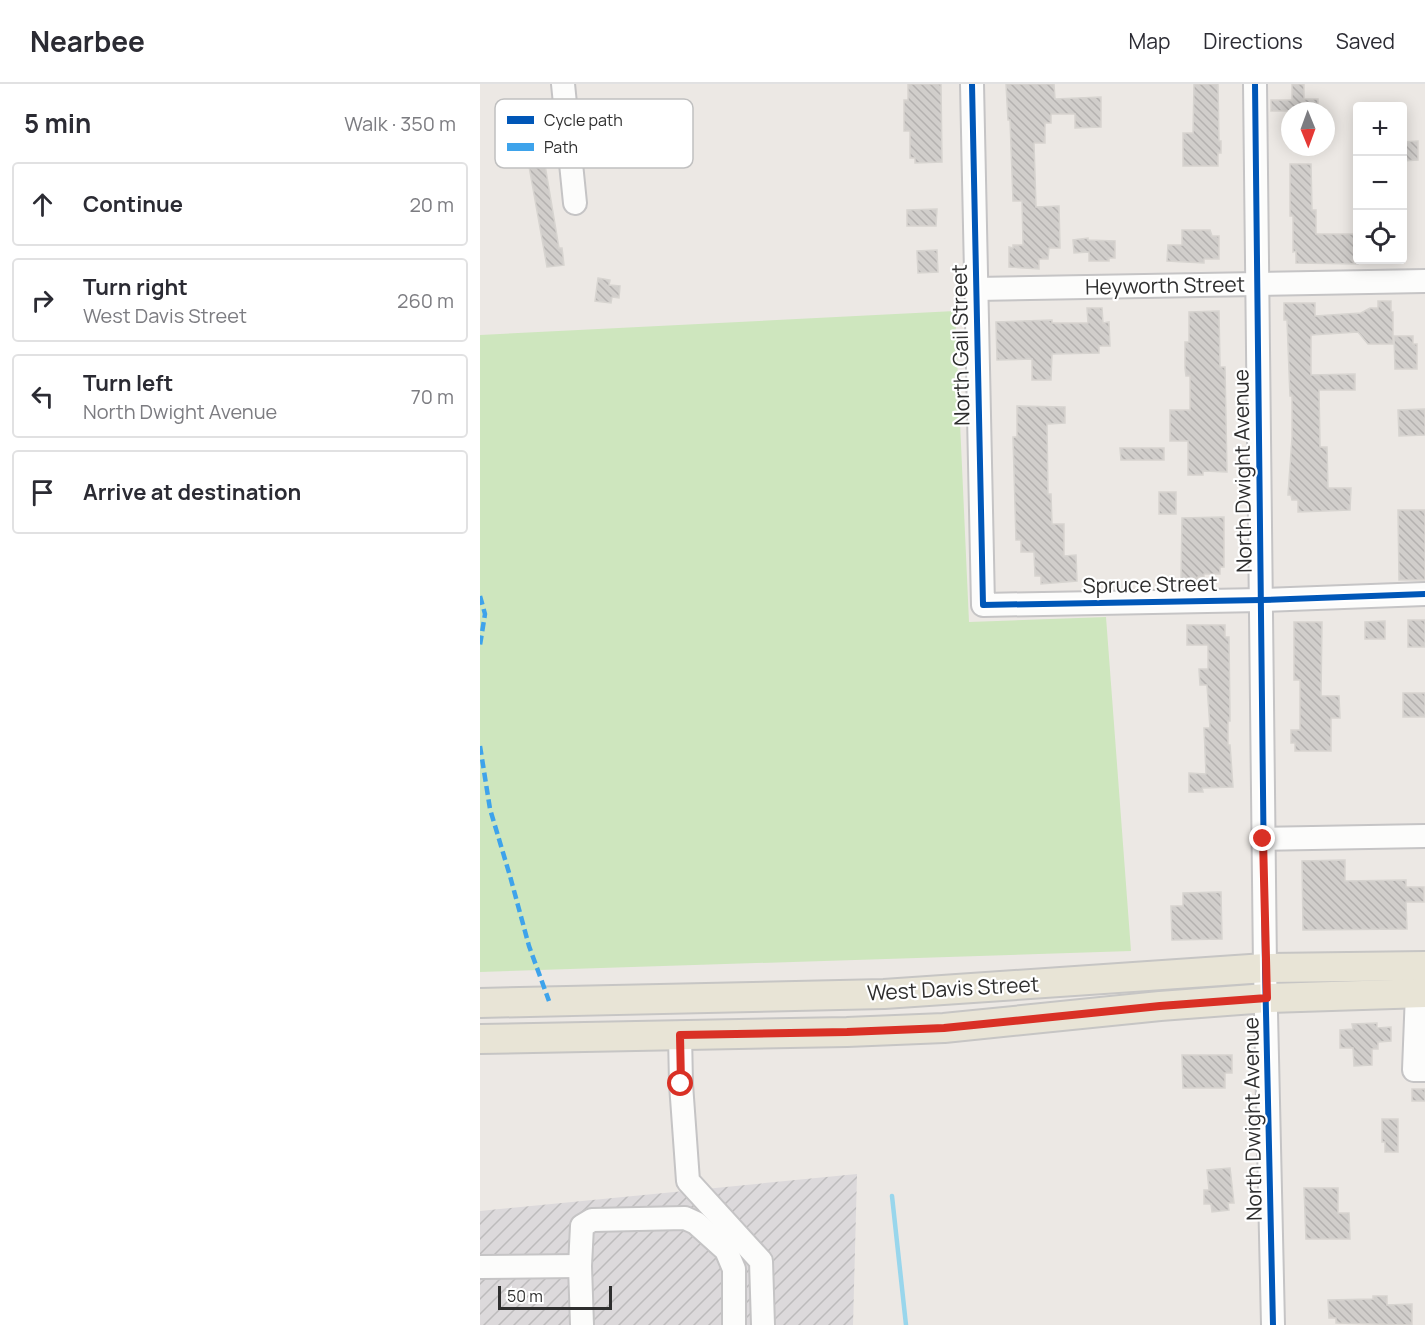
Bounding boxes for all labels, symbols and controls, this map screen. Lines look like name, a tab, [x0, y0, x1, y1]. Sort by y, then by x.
text: Nearbee	[30, 22, 145, 60]
text: Map	[1129, 27, 1170, 55]
text: Directions	[1203, 27, 1303, 55]
text: Saved	[1336, 27, 1395, 55]
legend	[495, 99, 693, 168]
north arrow	[1281, 102, 1335, 156]
map controls	[1353, 102, 1407, 264]
button: +	[1353, 102, 1407, 156]
text: 5 min	[24, 105, 91, 141]
text: Cycle path	[544, 109, 623, 131]
text: Walk · 350 m	[344, 110, 456, 137]
text: Path	[544, 136, 578, 158]
button: −	[1353, 156, 1407, 210]
icon: ahead	[26, 188, 59, 221]
text: Continue	[83, 189, 183, 219]
text: 20 m	[409, 191, 454, 218]
button: locate	[1353, 210, 1407, 264]
street label: North Gail Street	[945, 264, 975, 426]
street label: Heyworth Street	[1085, 270, 1245, 300]
text: Turn right	[83, 272, 188, 302]
icon: right	[26, 284, 59, 317]
text: 260 m	[397, 287, 454, 314]
text: West Davis Street	[83, 302, 247, 329]
text: Turn left	[83, 368, 173, 398]
street label: North Dwight Avenue	[1226, 369, 1258, 573]
icon: left	[26, 380, 59, 413]
text: 70 m	[411, 383, 454, 410]
text: North Dwight Avenue	[83, 398, 277, 425]
icon: arrive	[26, 476, 59, 509]
text: Arrive at destination	[83, 477, 301, 507]
street label: Spruce Street	[1082, 569, 1218, 599]
route end	[1249, 825, 1275, 851]
street label: West Davis Street	[866, 970, 1040, 1006]
street label: North Dwight Avenue	[1236, 1017, 1268, 1221]
route start	[667, 1070, 693, 1096]
scale bar	[498, 1283, 612, 1310]
text: 50 m	[507, 1285, 543, 1307]

